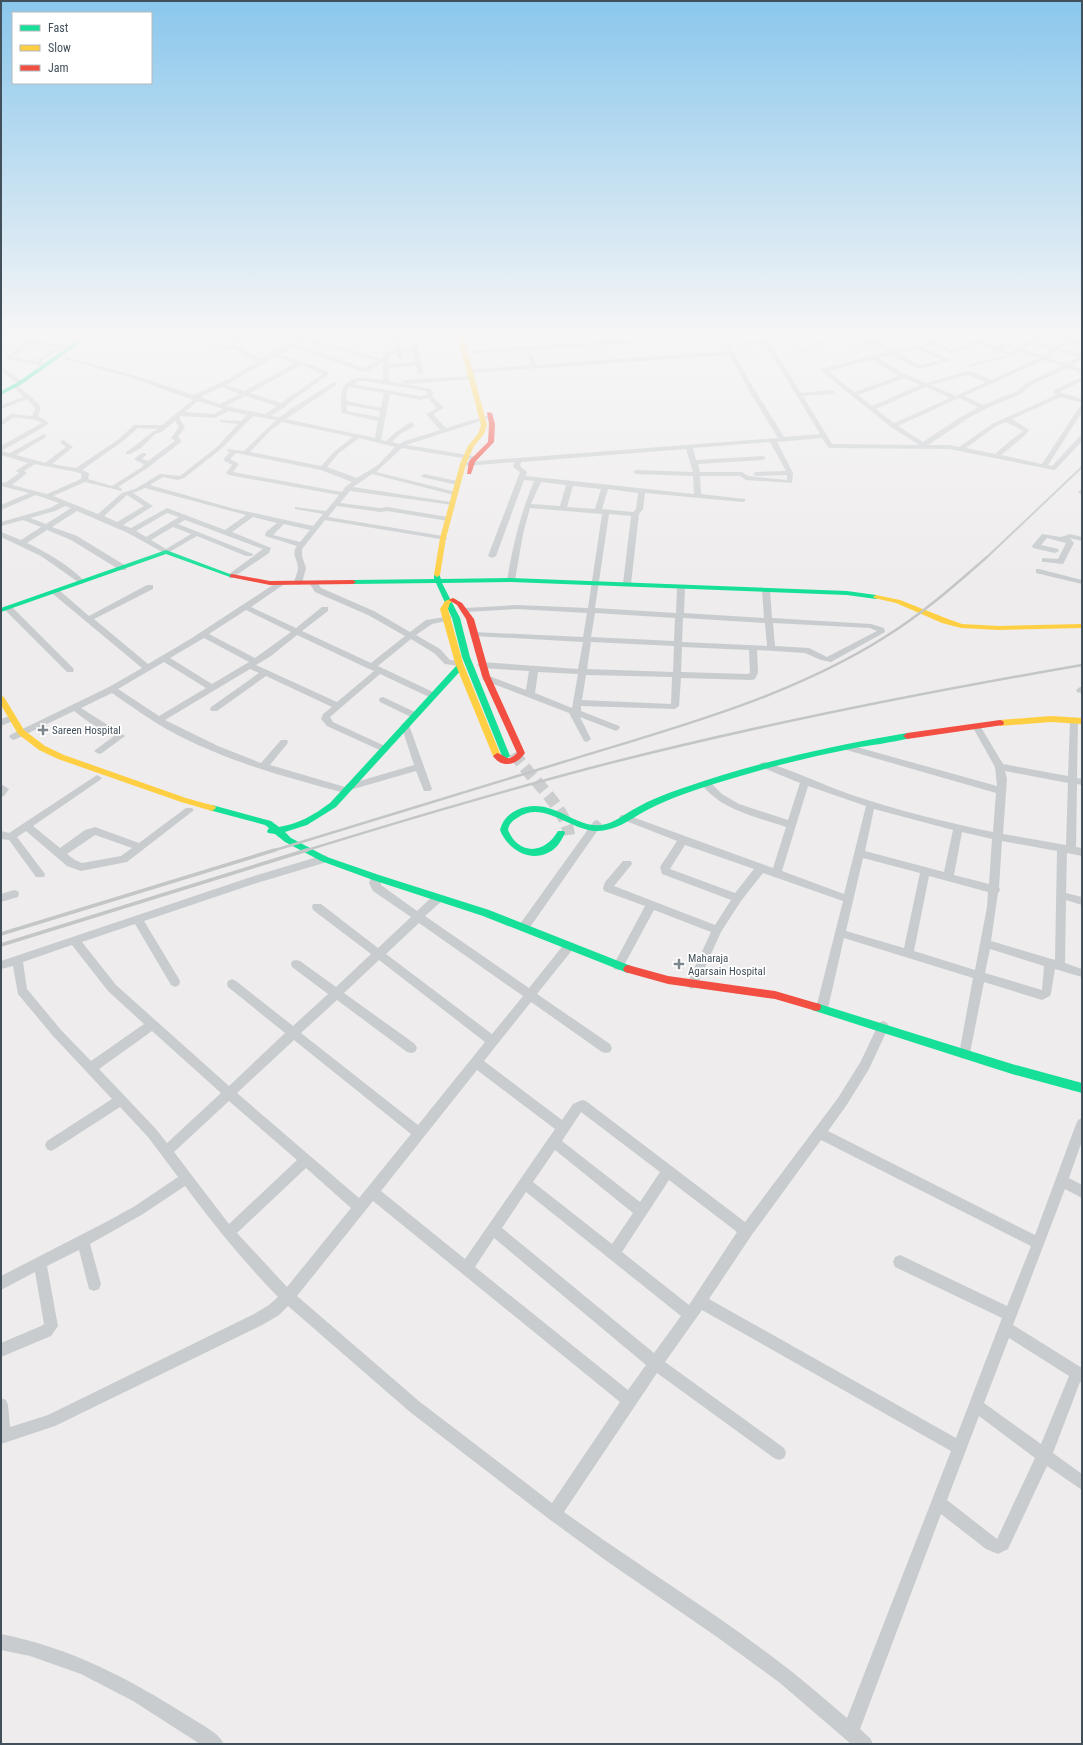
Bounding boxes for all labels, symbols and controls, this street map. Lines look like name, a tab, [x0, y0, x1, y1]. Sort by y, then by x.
legend	[12, 12, 152, 84]
text: Fast	[48, 21, 69, 35]
text: Slow	[48, 41, 71, 55]
text: Jam	[48, 61, 69, 75]
marker: Sareen Hospital	[37, 724, 49, 736]
place label: Sareen Hospital	[52, 724, 121, 737]
place label: Maharaja Agarsain Hospital	[688, 952, 765, 978]
marker: Maharaja Agarsain Hospital	[673, 958, 685, 970]

